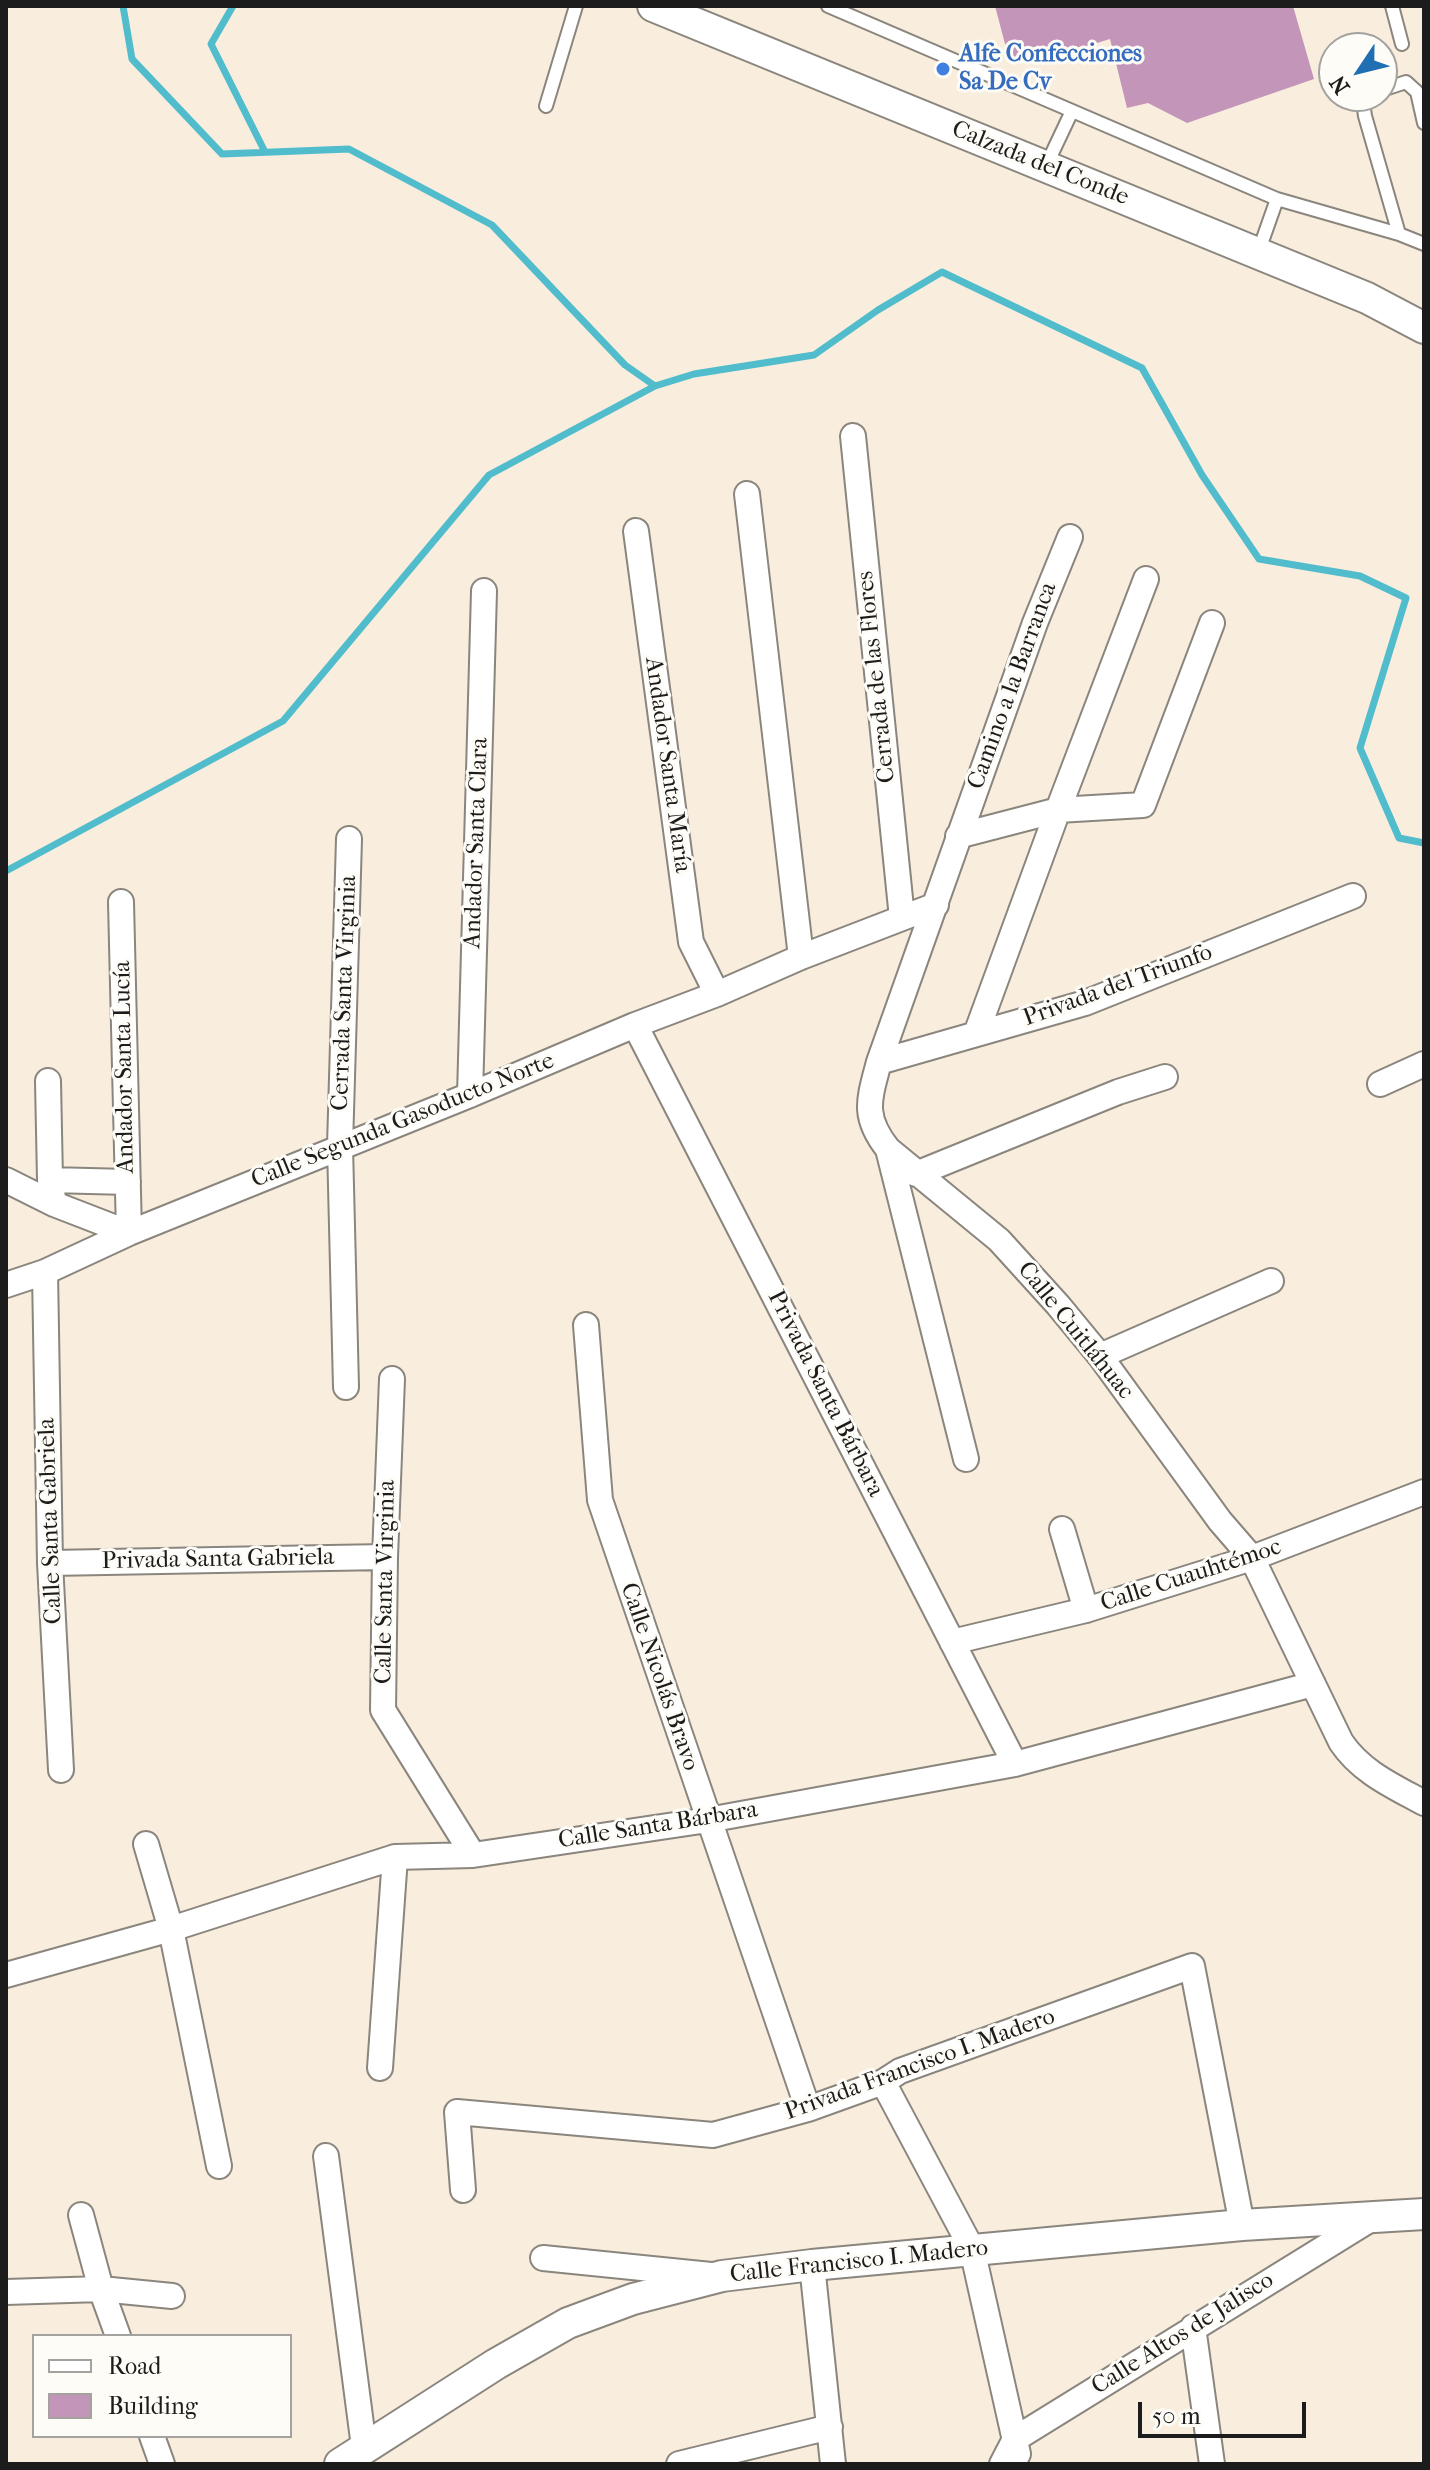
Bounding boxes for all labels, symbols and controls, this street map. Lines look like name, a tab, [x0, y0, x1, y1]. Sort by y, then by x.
north arrow	[1318, 32, 1398, 112]
place label: Alfe Confecciones Sa De Cv	[959, 41, 1142, 97]
marker: Alfe Confecciones Sa De Cv	[934, 60, 952, 78]
text: N	[1325, 70, 1355, 99]
street label: Calzada del Conde	[947, 115, 1133, 213]
street label: Cerrada de las Flores	[852, 570, 902, 784]
street label: Camino a la Barranca	[962, 579, 1064, 793]
street label: Andador Santa María	[638, 655, 696, 875]
street label: Andador Santa Clara	[459, 737, 495, 949]
street label: Cerrada Santa Virginia	[326, 875, 364, 1111]
street label: Privada del Triunfo	[1020, 938, 1216, 1034]
street label: Andador Santa Lucía	[109, 960, 141, 1174]
street label: Calle Segunda Gasoducto Norte	[247, 1047, 559, 1195]
street label: Calle Cuitláhuac	[1011, 1256, 1139, 1406]
street label: Privada Santa Bárbara	[761, 1286, 889, 1502]
street label: Calle Santa Gabriela	[33, 1417, 69, 1625]
street label: Calle Santa Virginia	[370, 1480, 402, 1684]
street label: Calle Cuauhtémoc	[1097, 1533, 1285, 1619]
street label: Privada Santa Gabriela	[101, 1544, 335, 1576]
street label: Calle Nicolás Bravo	[613, 1579, 705, 1775]
street label: Calle Santa Bárbara	[556, 1796, 760, 1856]
street label: Privada Francisco I. Madero	[781, 2003, 1059, 2127]
street label: Calle Francisco I. Madero	[729, 2234, 989, 2290]
street label: Calle Altos de Jalisco	[1087, 2266, 1279, 2402]
legend	[32, 2334, 292, 2438]
text: Road	[108, 2352, 161, 2380]
scale bar	[1142, 2386, 1310, 2436]
text: Building	[108, 2392, 198, 2420]
text: 50 m	[1152, 2402, 1201, 2430]

